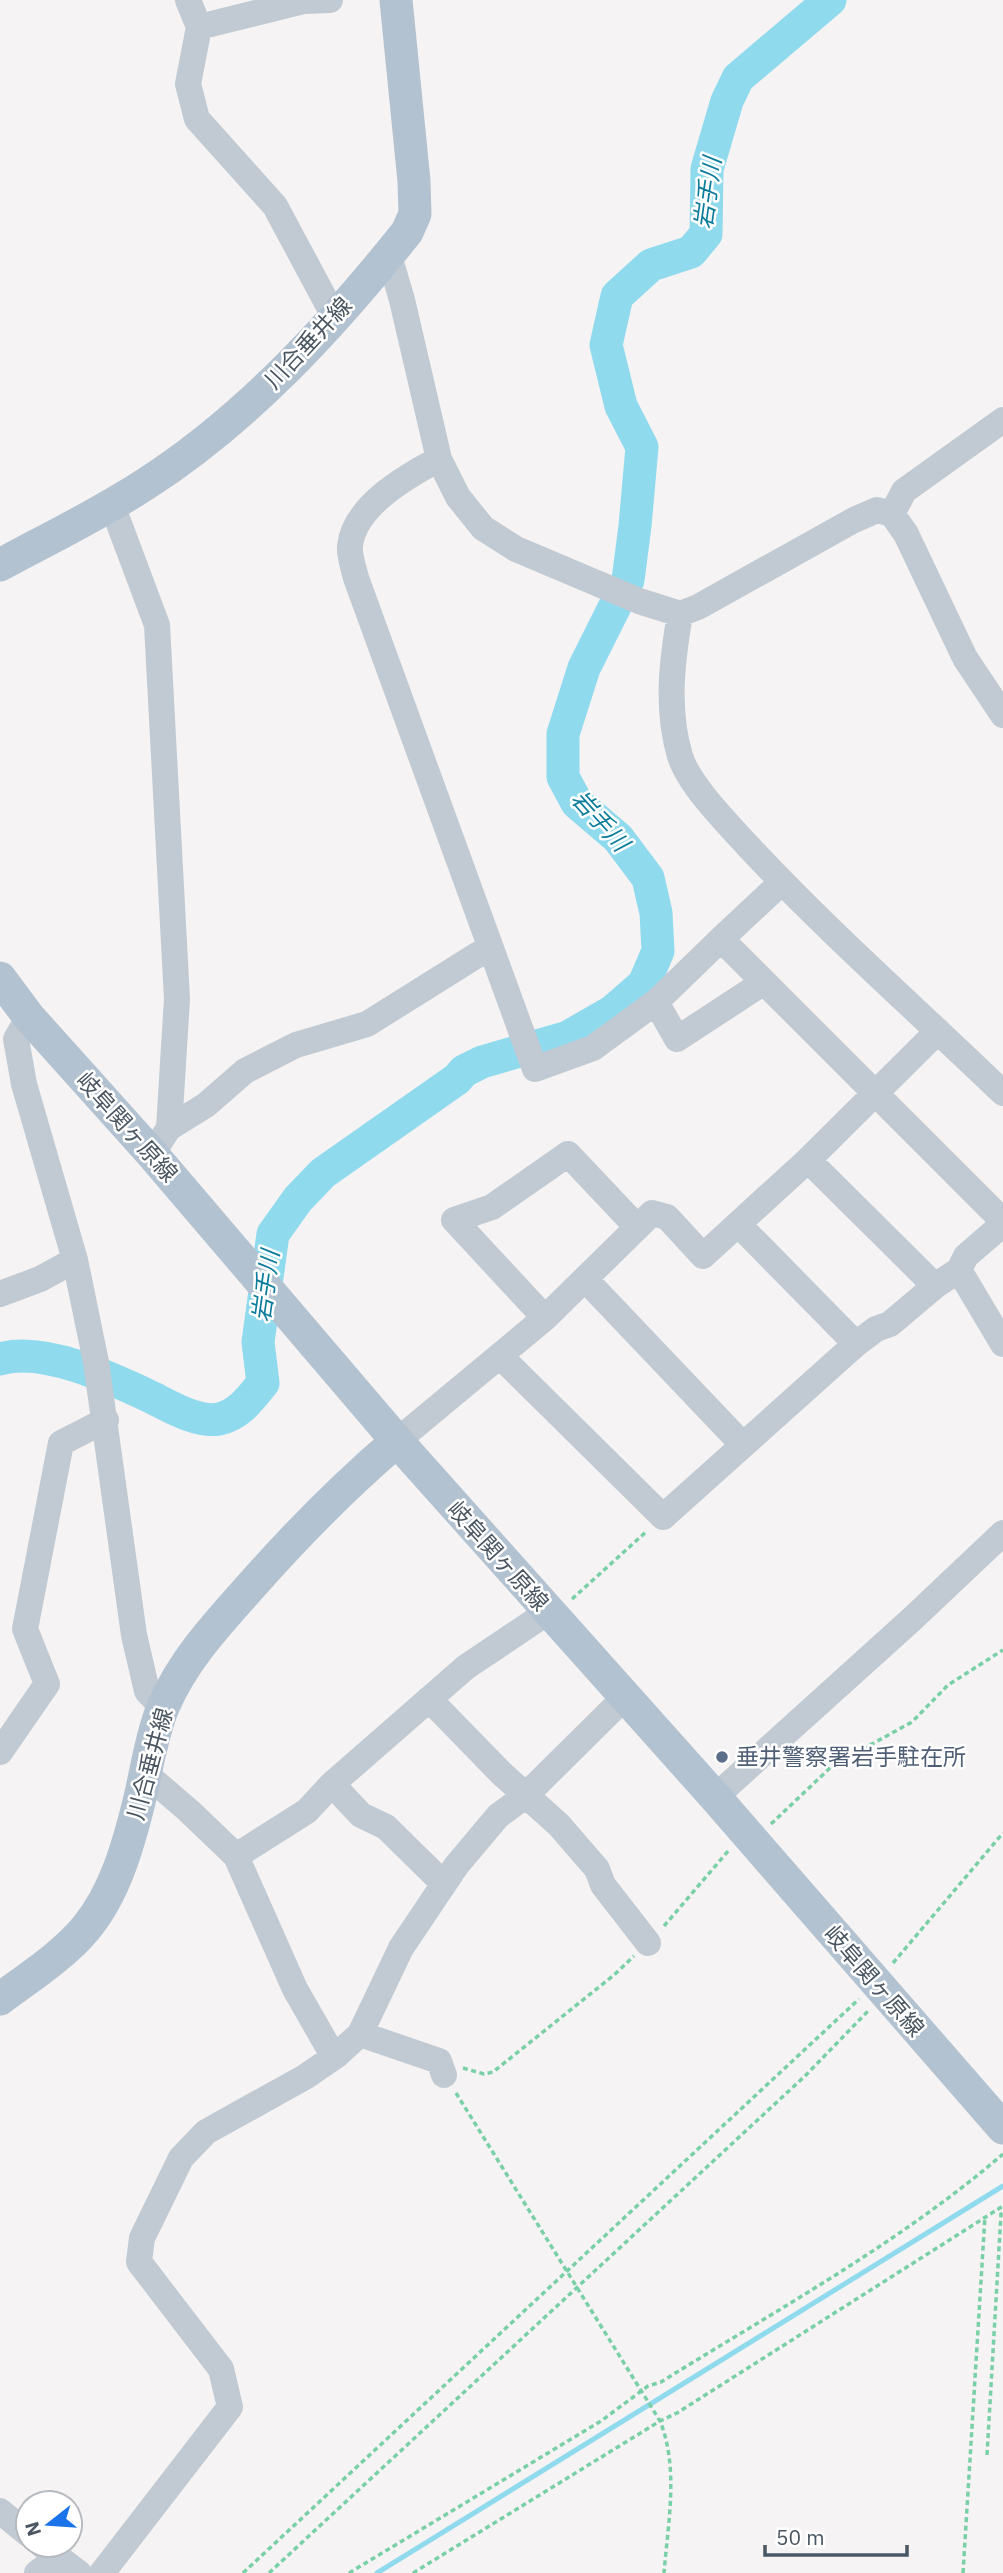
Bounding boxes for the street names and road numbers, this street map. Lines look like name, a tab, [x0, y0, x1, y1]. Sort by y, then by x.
street label: 川合垂井線	[257, 290, 357, 395]
street label: 岐阜関ヶ原線	[70, 1065, 185, 1188]
street label: 岐阜関ヶ原線	[441, 1494, 556, 1617]
street label: 川合垂井線	[120, 1704, 178, 1823]
street label: 岐阜関ヶ原線	[818, 1918, 931, 2042]

